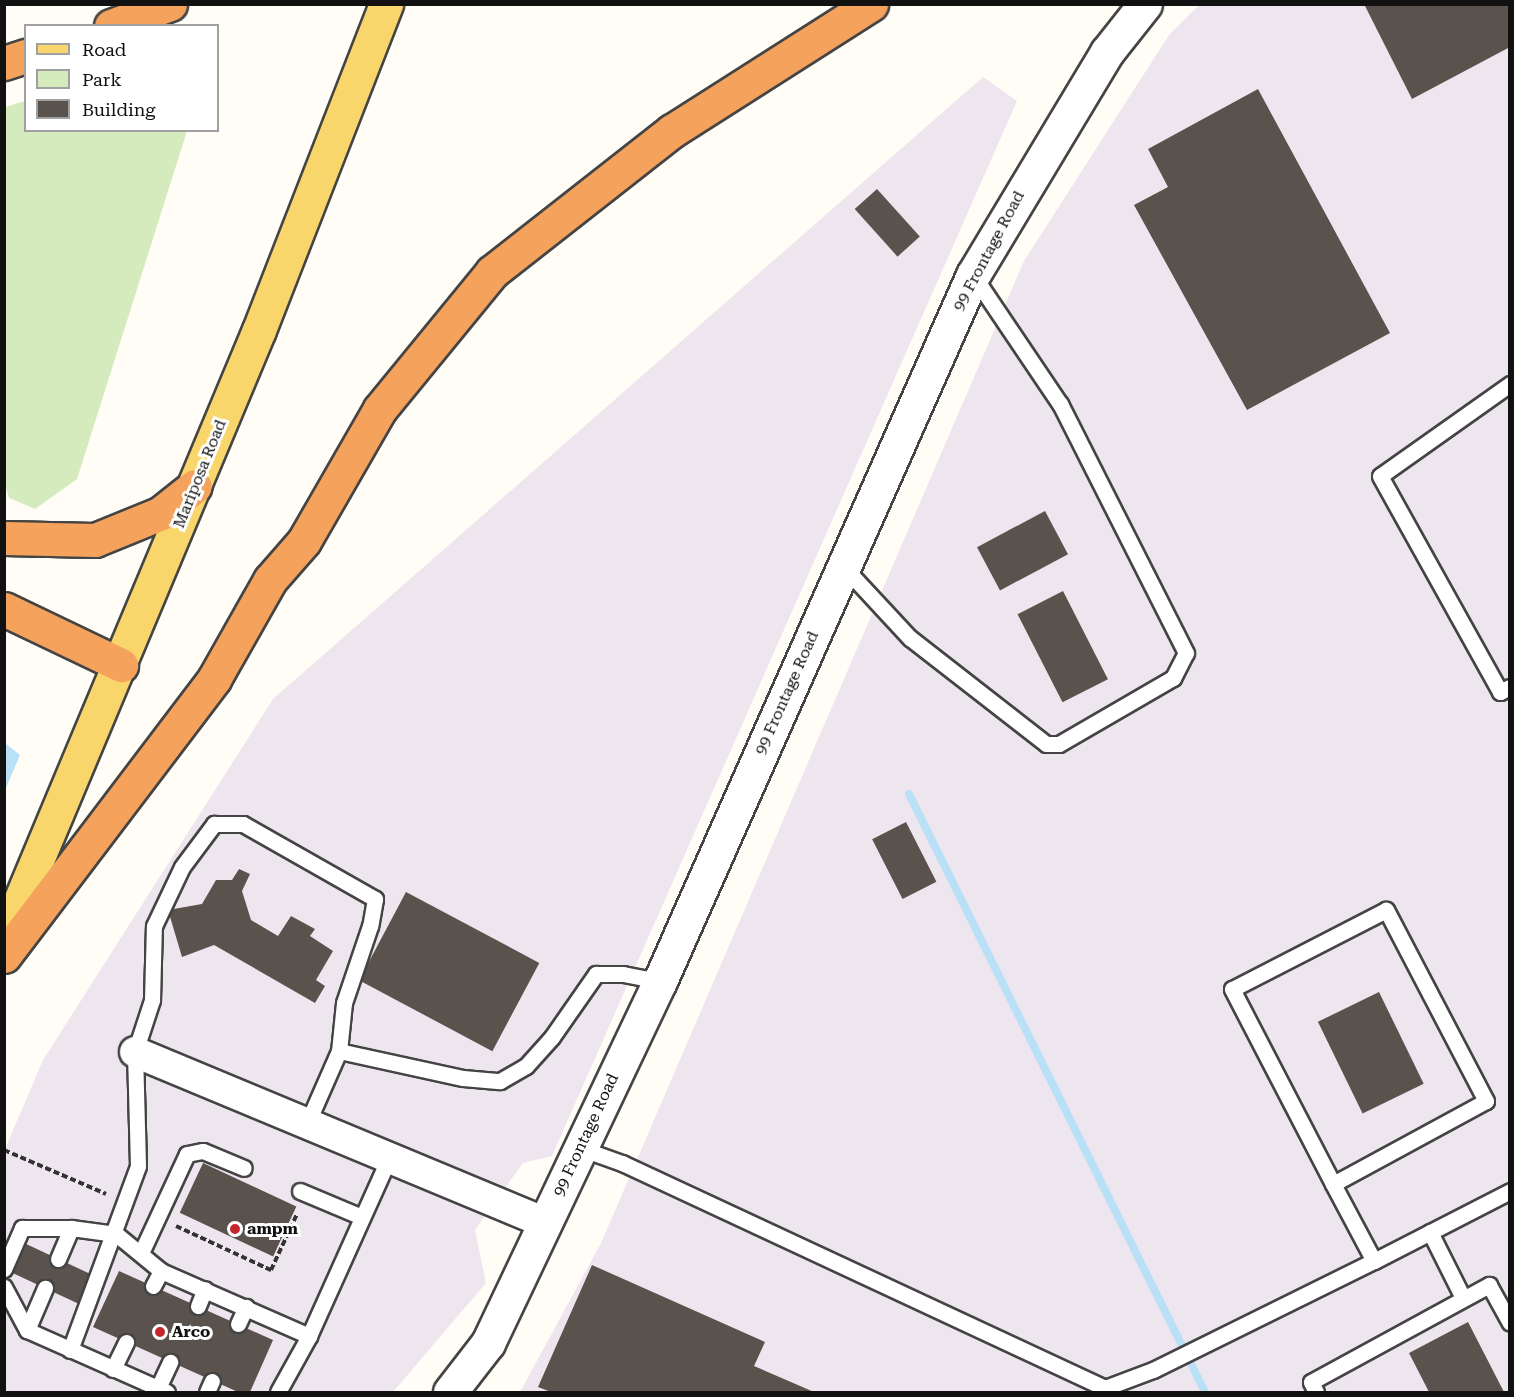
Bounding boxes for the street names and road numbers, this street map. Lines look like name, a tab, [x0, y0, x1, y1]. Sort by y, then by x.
street label: 99 Frontage Road	[949, 188, 1029, 314]
street label: Mariposa Road	[170, 417, 230, 531]
street label: 99 Frontage Road	[751, 628, 823, 758]
street label: 99 Frontage Road	[549, 1071, 623, 1199]

